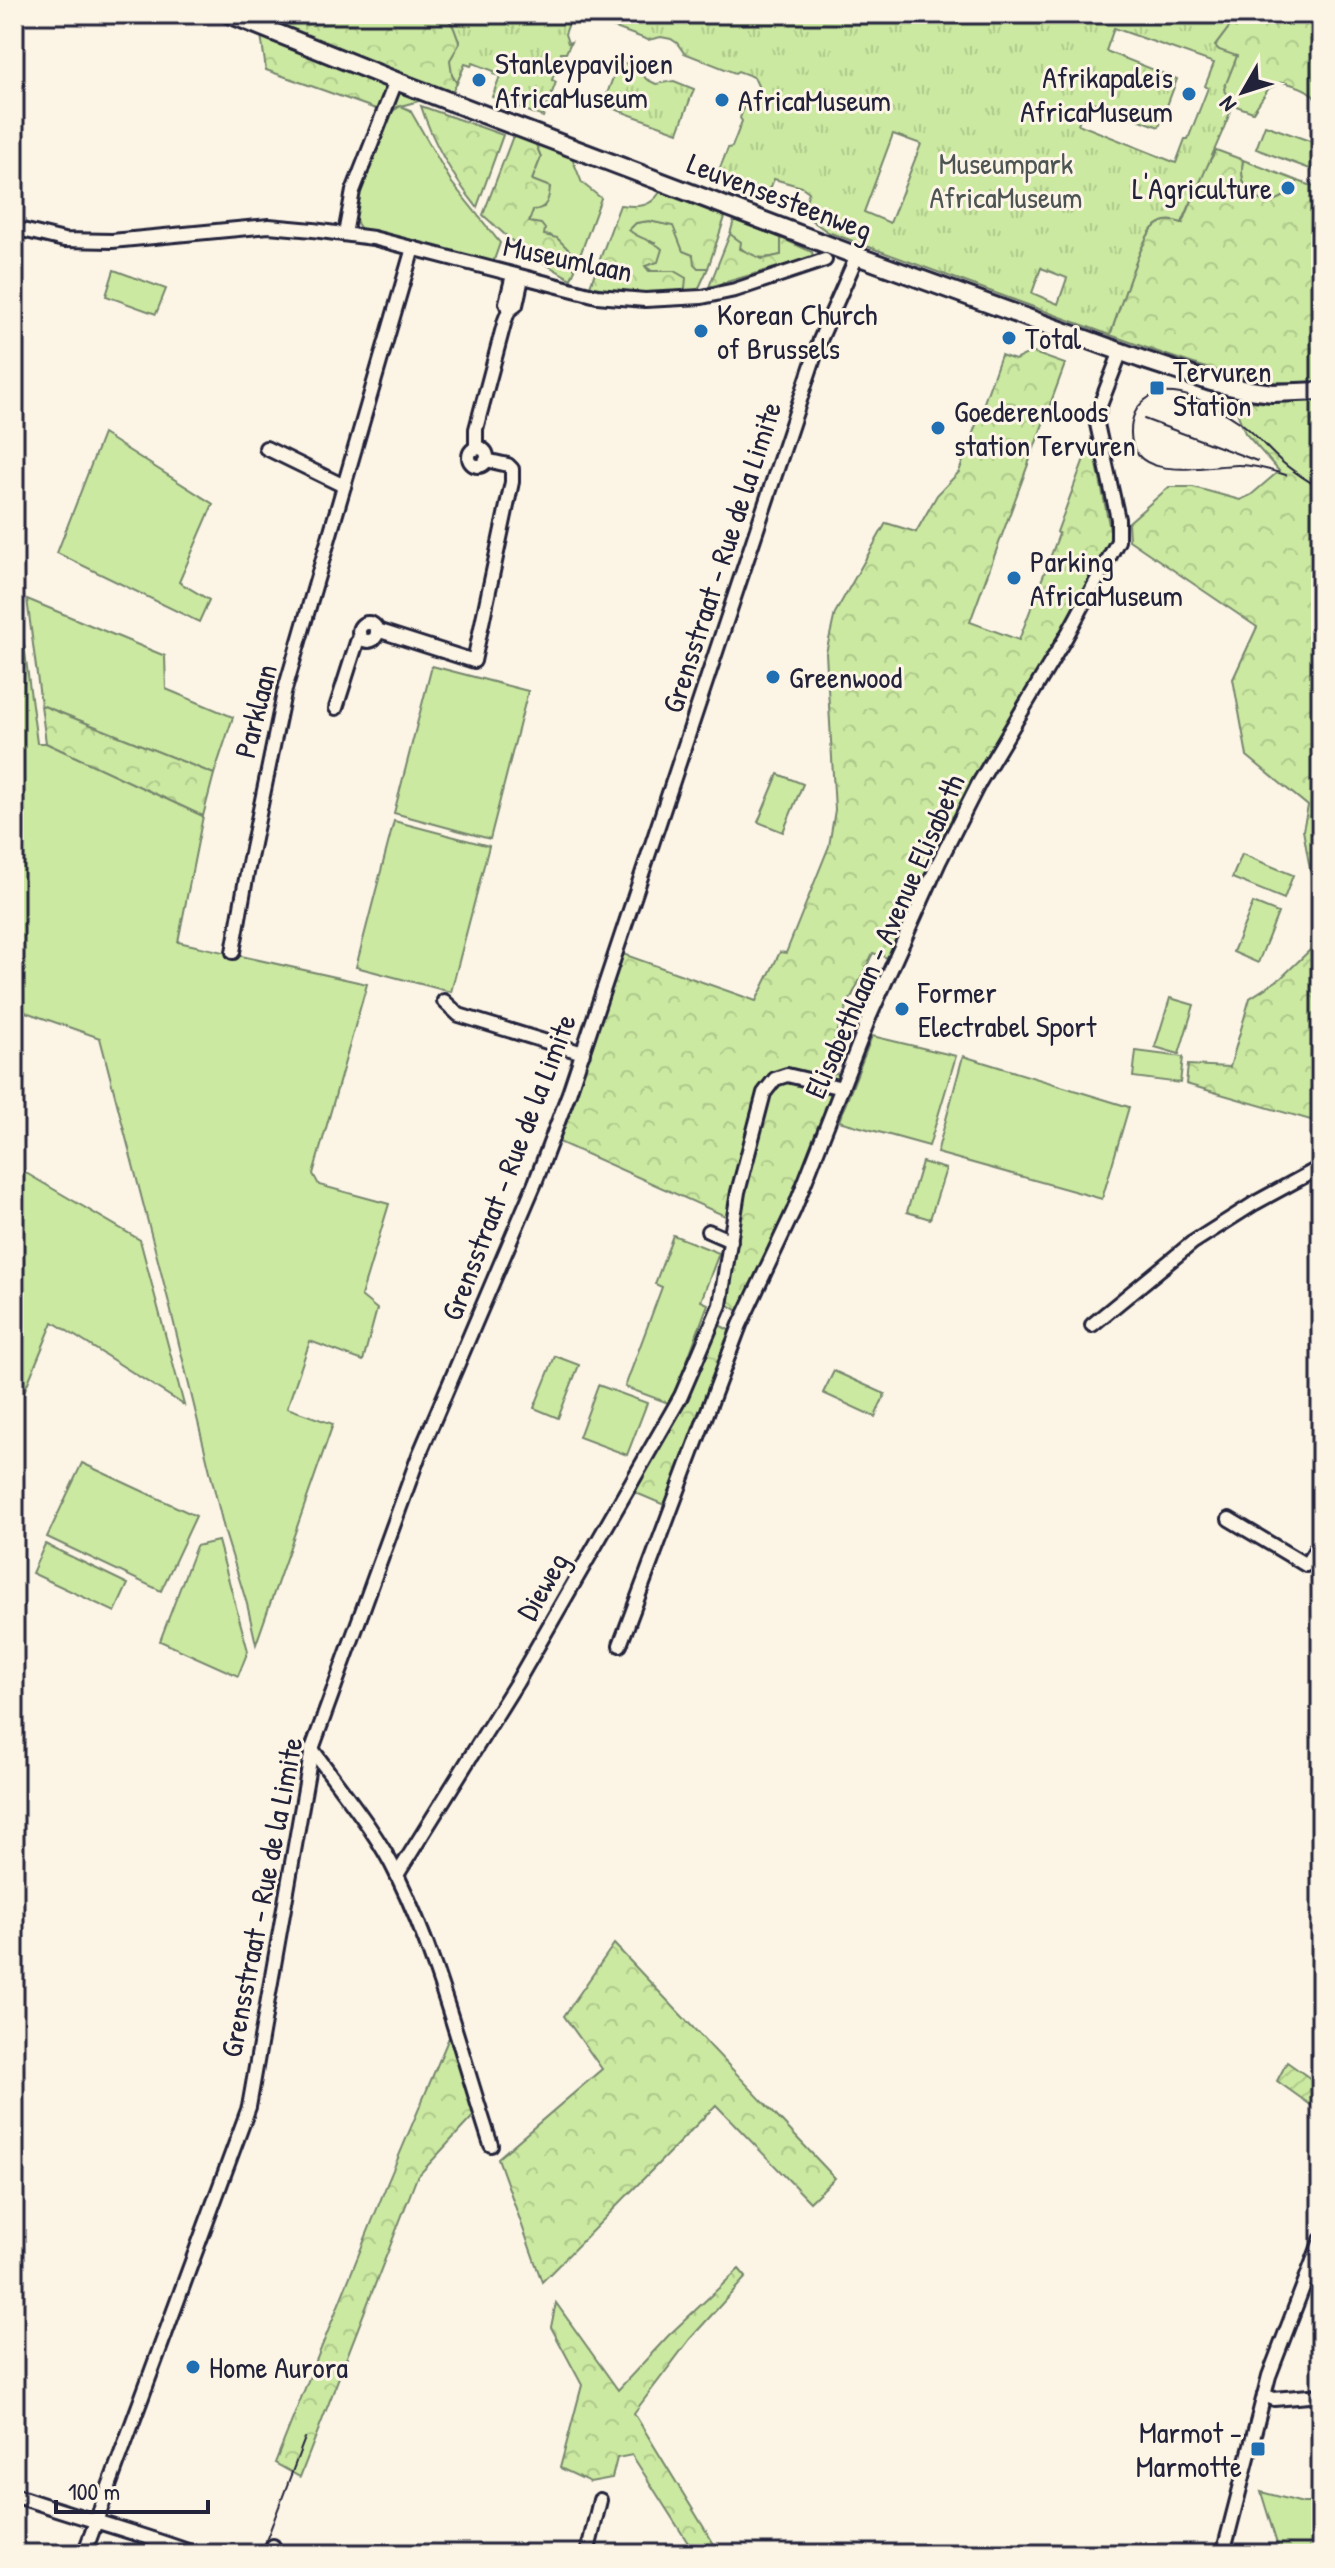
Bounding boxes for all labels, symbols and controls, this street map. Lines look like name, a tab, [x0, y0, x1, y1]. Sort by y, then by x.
place label: Stanleypaviljoen AfricaMuseum	[495, 43, 673, 117]
north arrow	[1203, 52, 1283, 132]
place label: Afrikapaleis AfricaMuseum	[1020, 57, 1173, 131]
marker: Stanleypaviljoen AfricaMuseum	[470, 71, 488, 89]
place label: AfricaMuseum	[738, 80, 891, 120]
marker: Afrikapaleis AfricaMuseum	[1180, 85, 1198, 103]
text: N	[1212, 90, 1243, 119]
marker: AfricaMuseum	[713, 91, 731, 109]
street label: Leuvensesteenweg	[682, 142, 878, 250]
park label: Museumpark AfricaMuseum	[930, 143, 1082, 217]
place label: L'Agriculture	[1132, 168, 1272, 208]
marker: L'Agriculture	[1279, 179, 1297, 197]
street label: Museumlaan	[500, 225, 636, 291]
place label: Korean Church of Brussels	[717, 294, 877, 368]
place label: Total	[1025, 318, 1081, 358]
marker: Korean Church of Brussels	[692, 322, 710, 340]
marker: Total	[1000, 329, 1018, 347]
place label: Tervuren Station	[1173, 351, 1272, 425]
marker: Tervuren Station	[1148, 379, 1166, 397]
place label: Goederenloods station Tervuren	[954, 391, 1136, 465]
street label: Grensstraat - Rue de la Limite	[652, 396, 790, 718]
marker: Goederenloods station Tervuren	[929, 419, 947, 437]
place label: Parking AfricaMuseum	[1030, 541, 1183, 615]
marker: Parking AfricaMuseum	[1005, 569, 1023, 587]
place label: Greenwood	[789, 657, 902, 697]
street label: Parklaan	[224, 660, 286, 762]
marker: Greenwood	[764, 668, 782, 686]
street label: Elisabethlaan - Avenue Elisabeth	[794, 768, 974, 1104]
place label: Former Electrabel Sport	[917, 972, 1097, 1046]
marker: Former Electrabel Sport	[893, 1000, 911, 1018]
street label: Grensstraat - Rue de la Limite	[431, 1008, 585, 1326]
street label: Dieweg	[507, 1545, 577, 1627]
street label: Grensstraat - Rue de la Limite	[210, 1734, 312, 2060]
place label: Home Aurora	[209, 2347, 348, 2387]
marker: Home Aurora	[184, 2358, 202, 2376]
place label: Marmot - Marmotte	[1136, 2412, 1242, 2486]
marker: Marmot - Marmotte	[1249, 2440, 1267, 2458]
scale bar	[56, 2464, 208, 2514]
text: 100 m	[68, 2475, 120, 2507]

